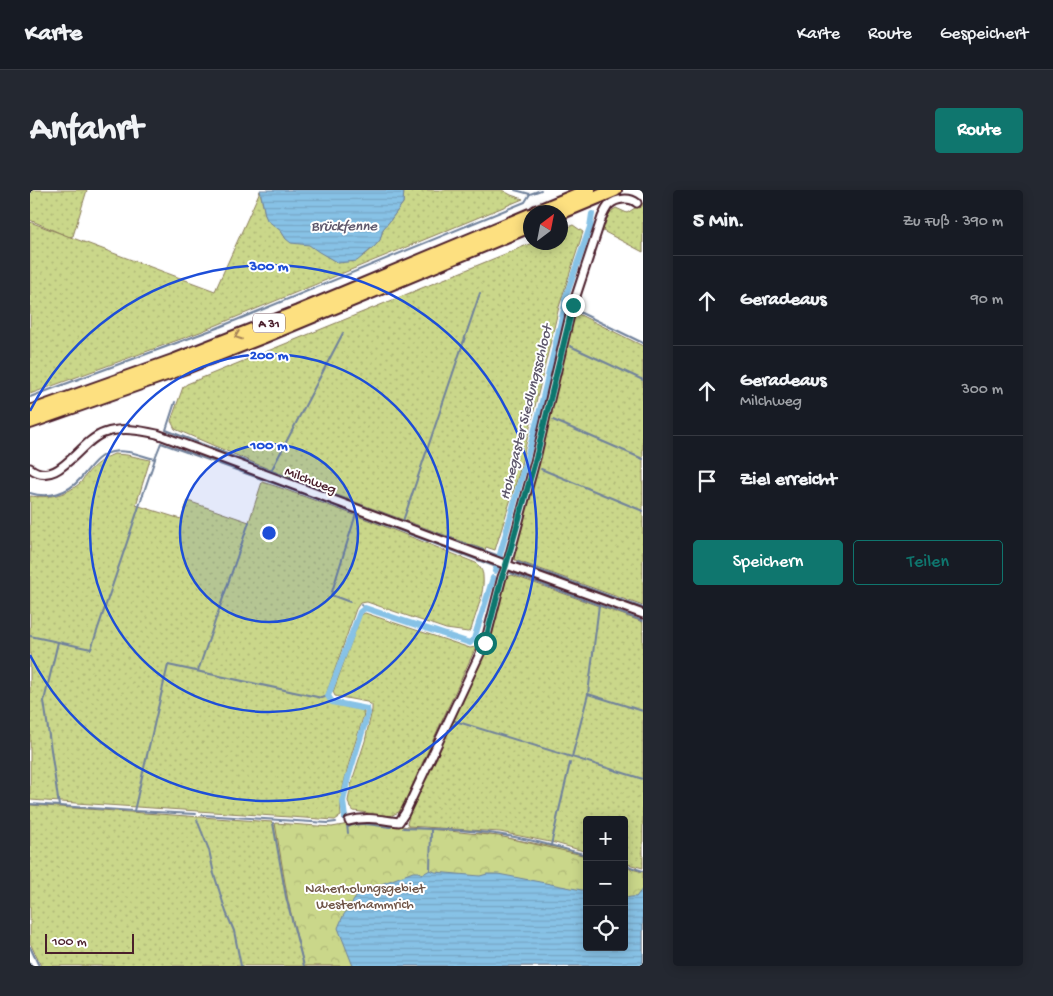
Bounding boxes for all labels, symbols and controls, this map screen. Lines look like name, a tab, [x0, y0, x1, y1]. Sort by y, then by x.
text: Karte	[25, 20, 82, 49]
text: Karte	[797, 24, 840, 45]
text: Route	[868, 24, 912, 45]
text: Gespeichert	[940, 24, 1028, 45]
button: Route	[935, 108, 1023, 153]
text: Anfahrt	[30, 110, 143, 151]
north arrow	[523, 205, 568, 250]
text: 5 Min.	[693, 210, 745, 235]
text: Zu Fuß · 390 m	[903, 213, 1003, 232]
water label: Brückfenne	[311, 218, 378, 236]
text: 300 m	[248, 258, 289, 276]
icon: ahead	[693, 287, 721, 315]
text: Geradeaus	[740, 289, 826, 312]
text: 90 m	[971, 291, 1003, 310]
route end	[562, 294, 585, 317]
road number: A 31	[253, 314, 285, 332]
water label: Hohegaster Siedlungsschloot	[497, 321, 558, 502]
one-way arrow	[235, 330, 243, 340]
text: 200 m	[250, 347, 289, 365]
text: Geradeaus	[740, 370, 826, 393]
icon: ahead	[693, 377, 721, 405]
text: 300 m	[961, 381, 1003, 400]
text: Milchweg	[740, 393, 802, 412]
text: 100 m	[249, 437, 288, 455]
street label: Milchweg	[282, 464, 338, 499]
icon: arrive	[693, 467, 721, 495]
text: Ziel erreicht	[740, 469, 837, 492]
centre of rings	[260, 524, 278, 542]
button: Speichern	[693, 540, 843, 585]
button: Teilen	[853, 540, 1003, 585]
route start	[474, 632, 497, 655]
map controls	[583, 816, 628, 951]
button: +	[583, 816, 628, 861]
button: −	[583, 861, 628, 906]
park label: Naherholungsgebiet Westerhammrich	[305, 881, 426, 914]
button: locate	[583, 906, 628, 951]
scale bar	[45, 931, 134, 954]
text: 100 m	[52, 934, 87, 951]

